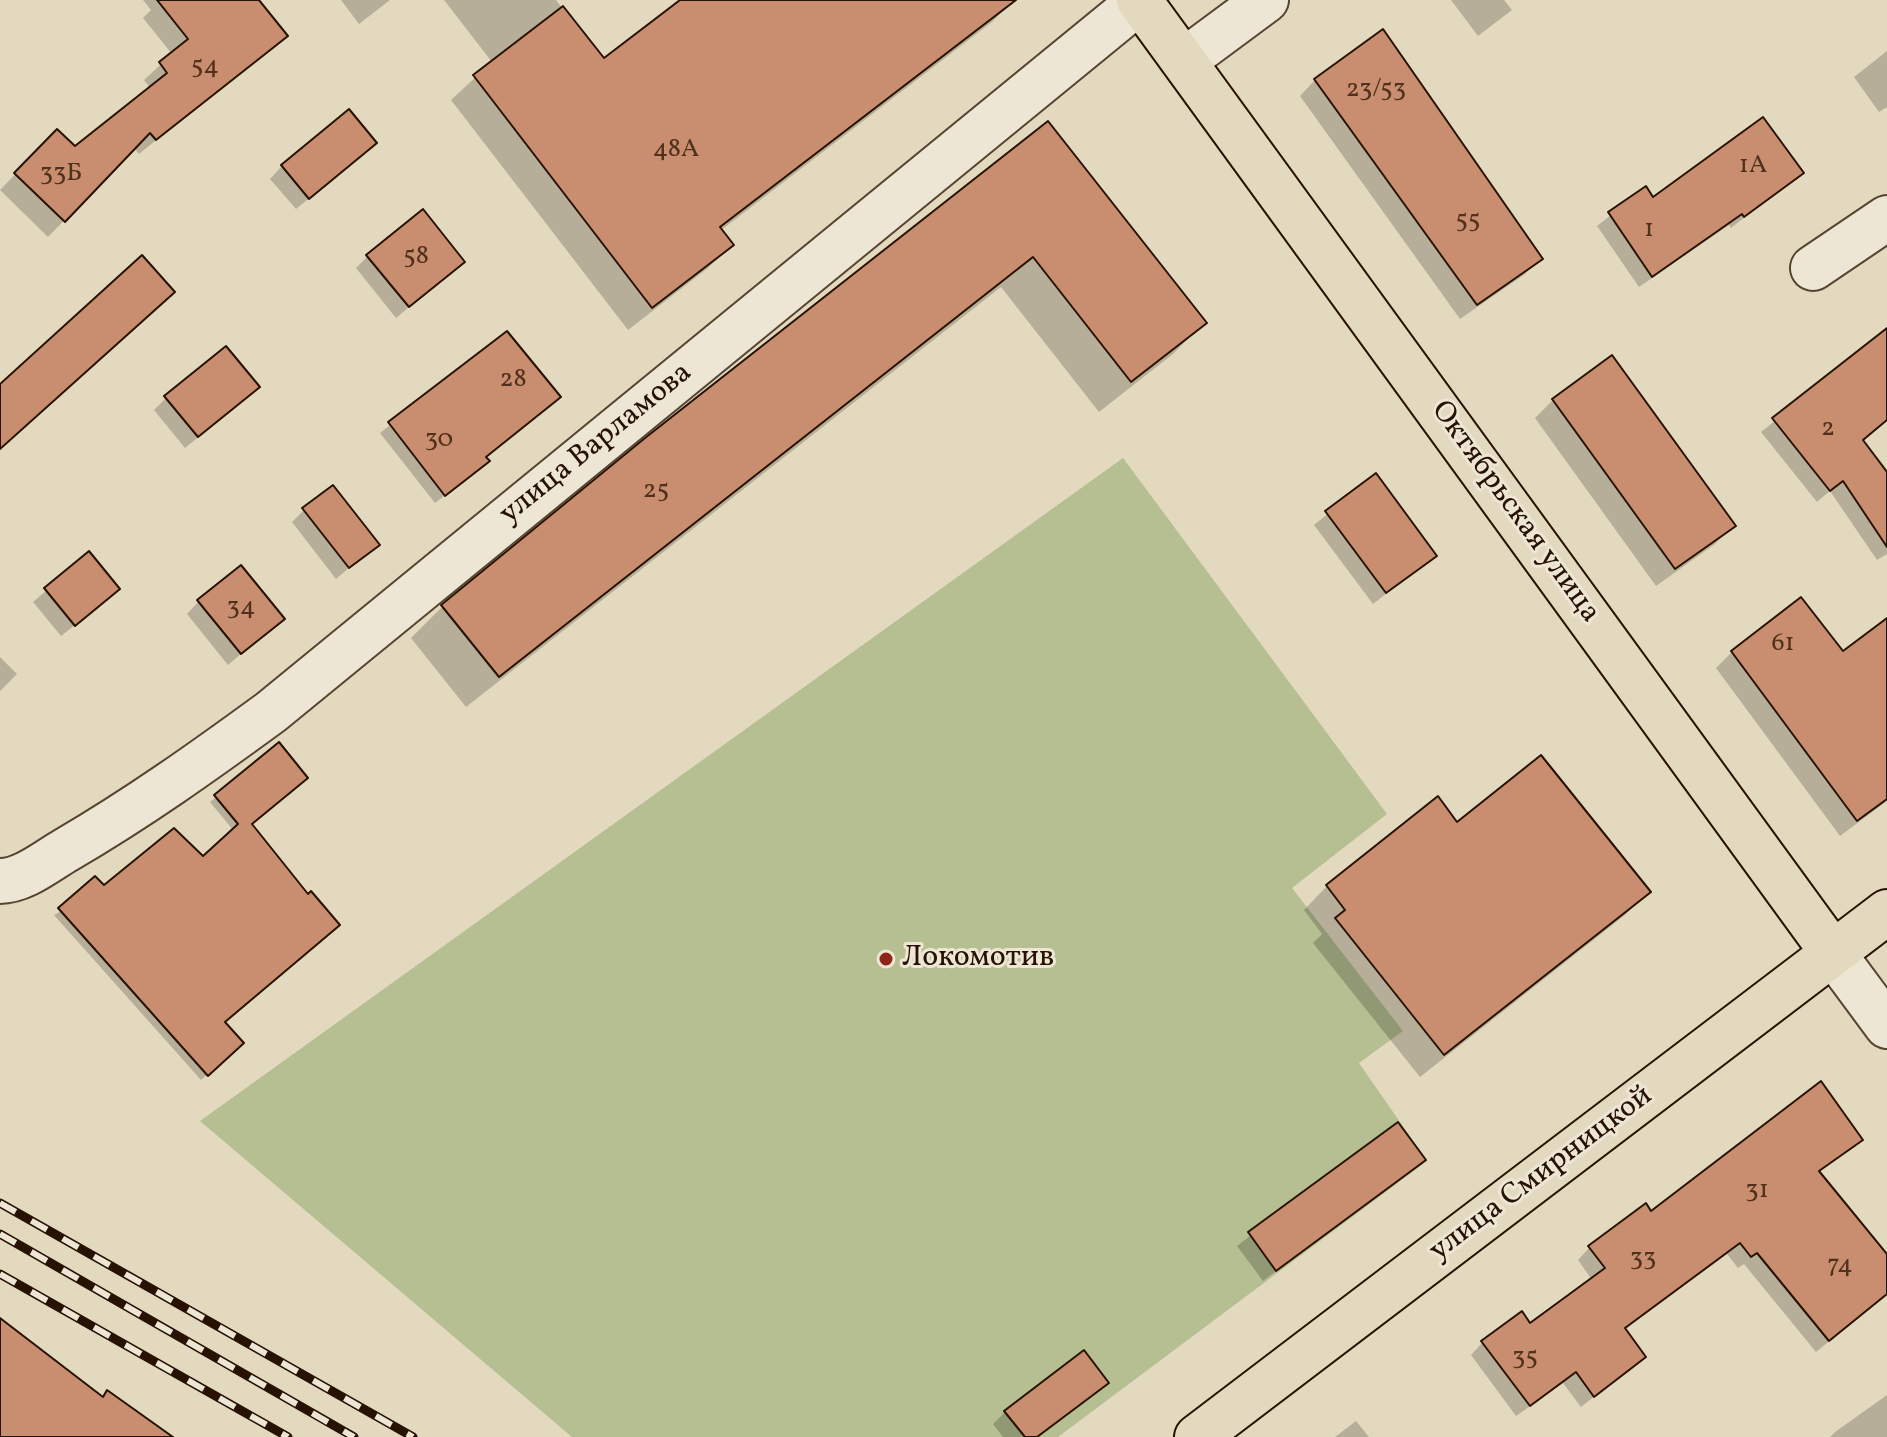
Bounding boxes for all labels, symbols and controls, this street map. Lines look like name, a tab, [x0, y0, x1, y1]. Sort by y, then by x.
house number: 54	[191, 52, 219, 84]
house number: 23/53	[1346, 75, 1406, 107]
house number: 48А	[653, 135, 699, 167]
house number: 1А	[1739, 151, 1767, 183]
house number: 33Б	[40, 159, 82, 191]
house number: 55	[1455, 206, 1481, 238]
house number: 1	[1644, 215, 1654, 247]
house number: 58	[403, 242, 429, 274]
street label: улица Варламова	[493, 356, 701, 534]
house number: 28	[499, 365, 527, 397]
street label: Октябрьская улица	[1421, 395, 1607, 631]
house number: 2	[1821, 414, 1835, 446]
house number: 30	[425, 425, 453, 457]
house number: 25	[643, 476, 669, 508]
house number: 34	[227, 593, 255, 625]
house number: 61	[1771, 629, 1795, 661]
place label: Локомотив	[902, 941, 1054, 977]
marker: Локомотив	[877, 950, 895, 968]
street label: улица Смирницкой	[1423, 1079, 1661, 1271]
house number: 31	[1745, 1176, 1769, 1208]
house number: 33	[1630, 1244, 1656, 1276]
house number: 74	[1827, 1251, 1853, 1283]
house number: 35	[1512, 1343, 1538, 1375]

